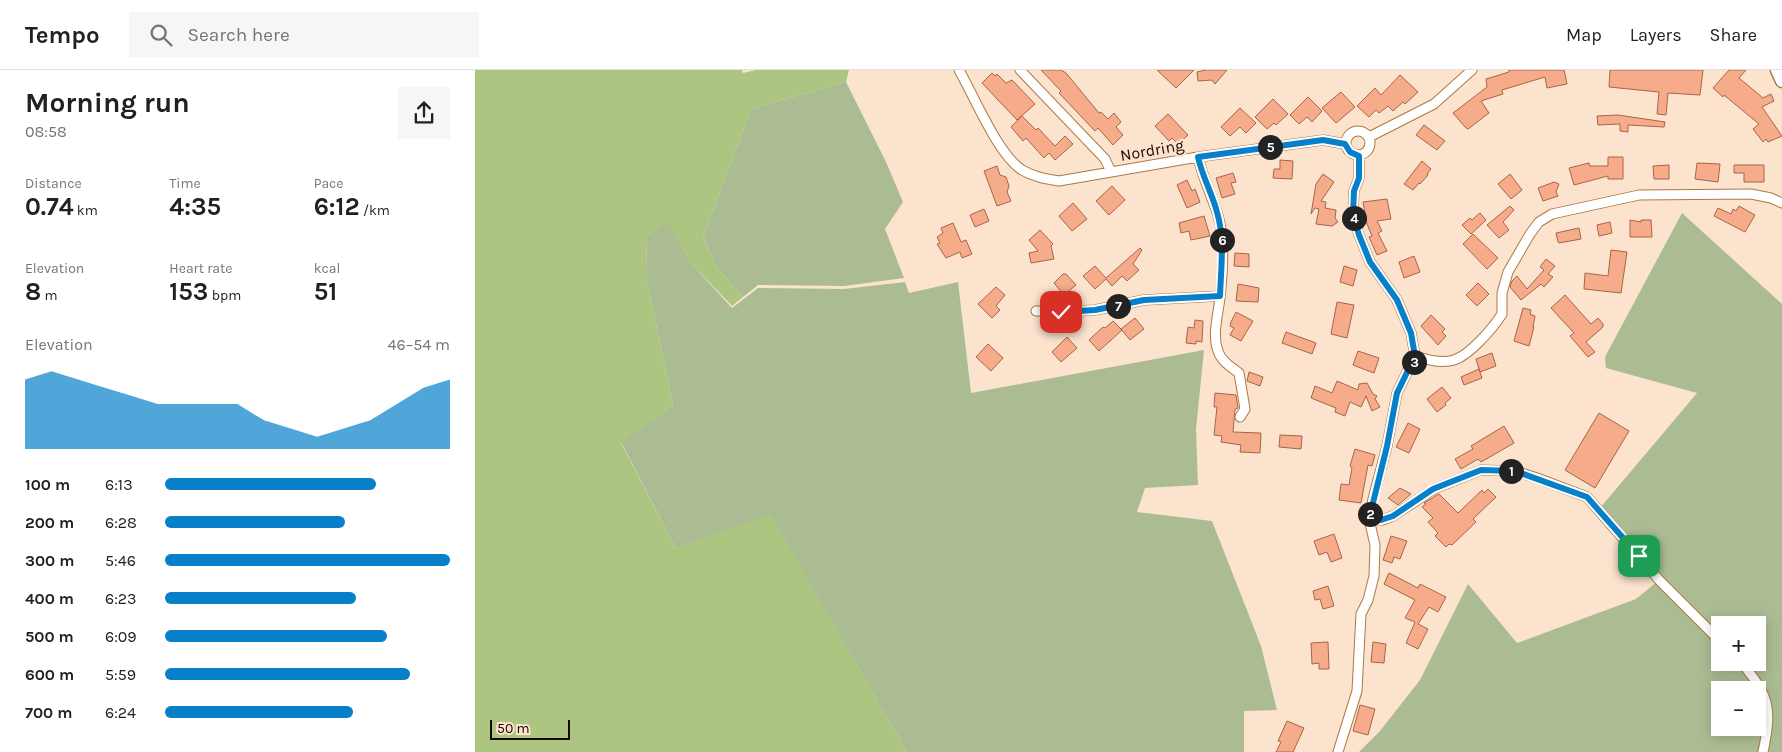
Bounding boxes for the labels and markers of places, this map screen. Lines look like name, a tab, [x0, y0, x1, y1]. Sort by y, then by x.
pin: 5	[1257, 134, 1283, 160]
pin: 4	[1341, 206, 1367, 230]
pin: 6	[1209, 228, 1235, 252]
pin	[1040, 291, 1082, 333]
pin: 7	[1105, 294, 1131, 318]
pin: 3	[1401, 350, 1427, 374]
pin: 1	[1499, 458, 1523, 484]
pin: 2	[1357, 502, 1383, 526]
pin	[1618, 535, 1660, 577]

